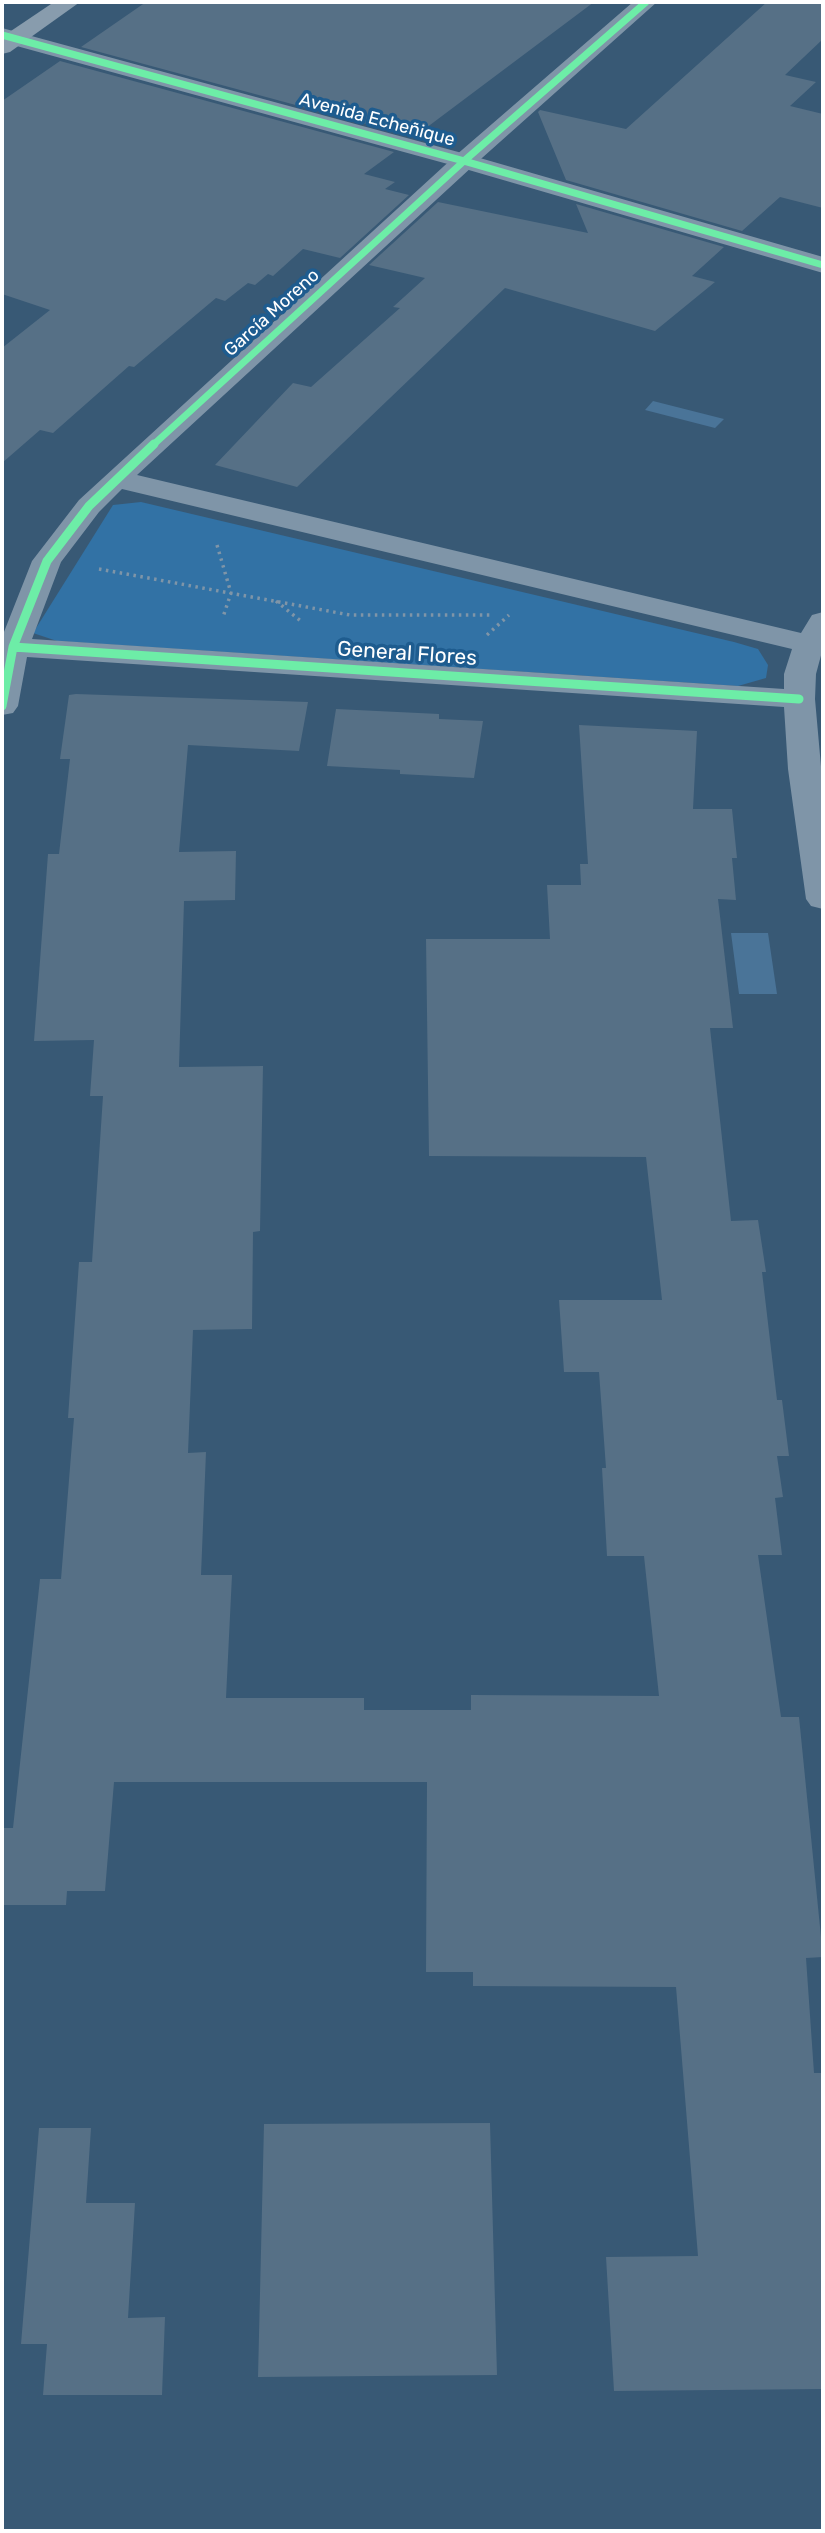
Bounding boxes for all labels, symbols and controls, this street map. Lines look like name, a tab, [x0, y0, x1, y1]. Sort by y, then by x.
street label: Avenida Echeñique	[297, 89, 457, 151]
street label: García Moreno	[220, 265, 324, 361]
street label: General Flores	[336, 637, 478, 671]

